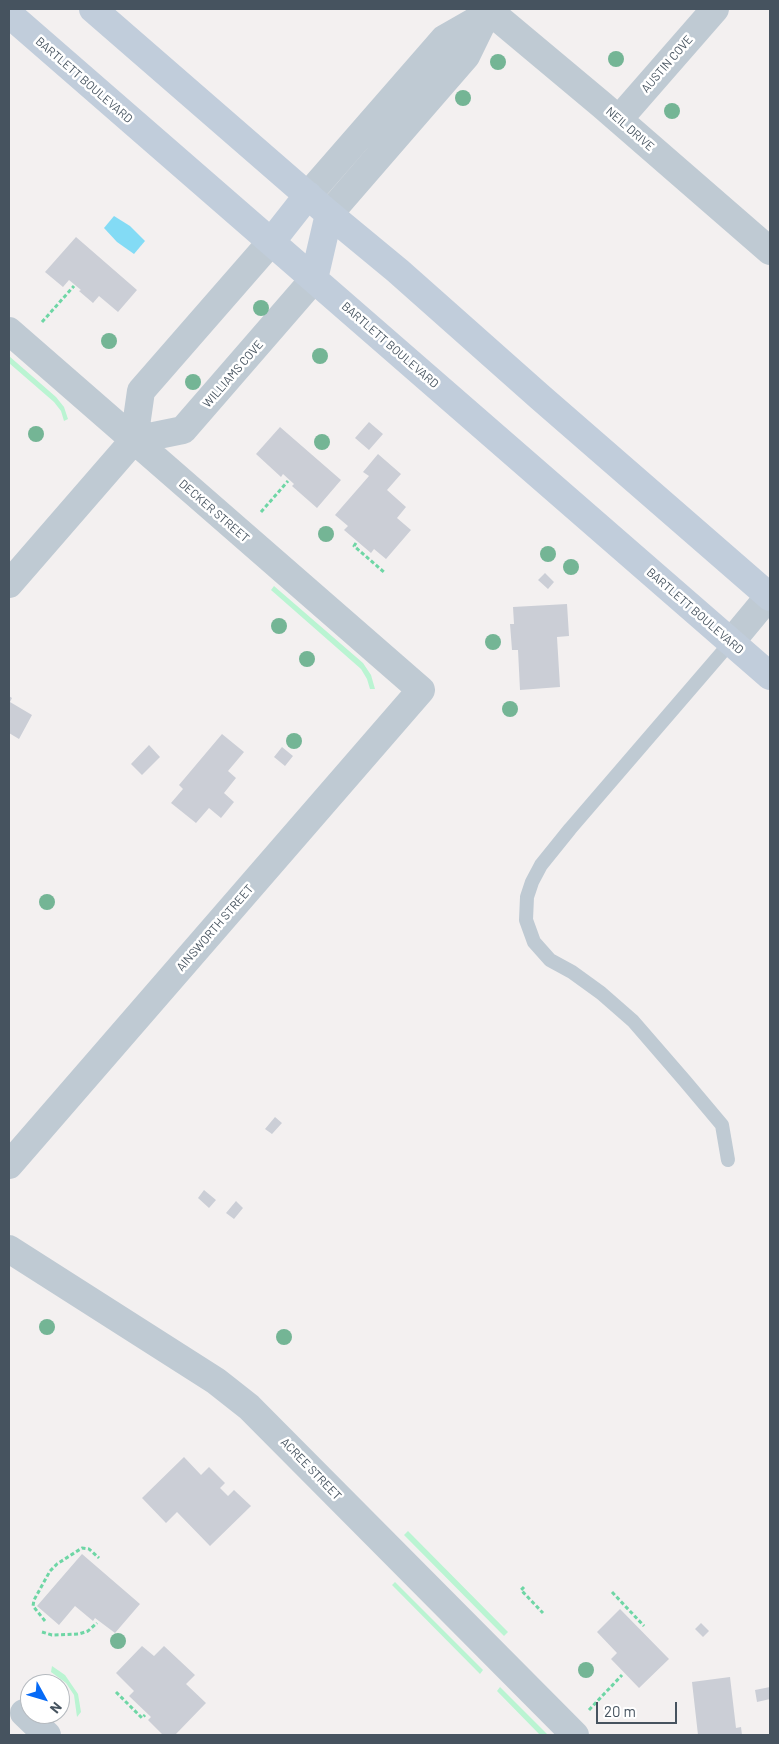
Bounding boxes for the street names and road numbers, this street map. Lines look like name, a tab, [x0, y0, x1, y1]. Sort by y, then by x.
street label: AUSTIN COVE	[638, 32, 696, 96]
street label: BARTLETT BOULEVARD	[33, 34, 135, 126]
street label: NEIL DRIVE	[603, 104, 657, 154]
street label: BARTLETT BOULEVARD	[339, 299, 441, 391]
street label: WILLIAMS COVE	[200, 337, 266, 411]
street label: DECKER STREET	[176, 477, 252, 545]
street label: BARTLETT BOULEVARD	[644, 565, 746, 657]
street label: AINSWORTH STREET	[174, 882, 256, 974]
street label: ACREE STREET	[278, 1435, 344, 1503]

